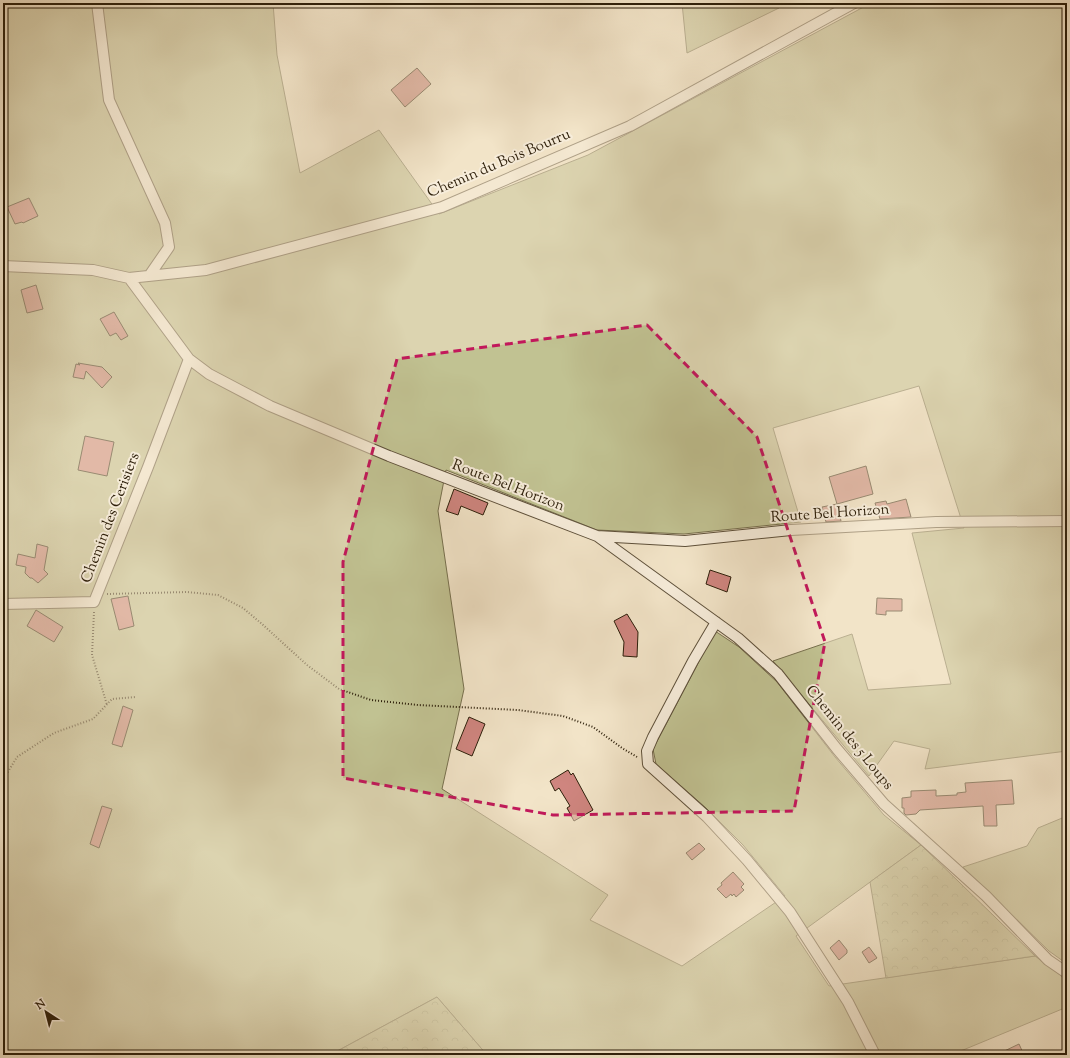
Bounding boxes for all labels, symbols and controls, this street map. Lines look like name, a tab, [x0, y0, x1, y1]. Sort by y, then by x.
street label: Chemin du Bois Bourru	[424, 124, 574, 204]
street label: Chemin des Cerisiers	[76, 450, 146, 586]
street label: Route Bel Horizon	[449, 455, 567, 517]
street label: Route Bel Horizon	[770, 499, 890, 529]
street label: Chemin des 5 Loups	[800, 681, 898, 795]
north arrow	[26, 992, 66, 1032]
text: N	[32, 996, 49, 1014]

